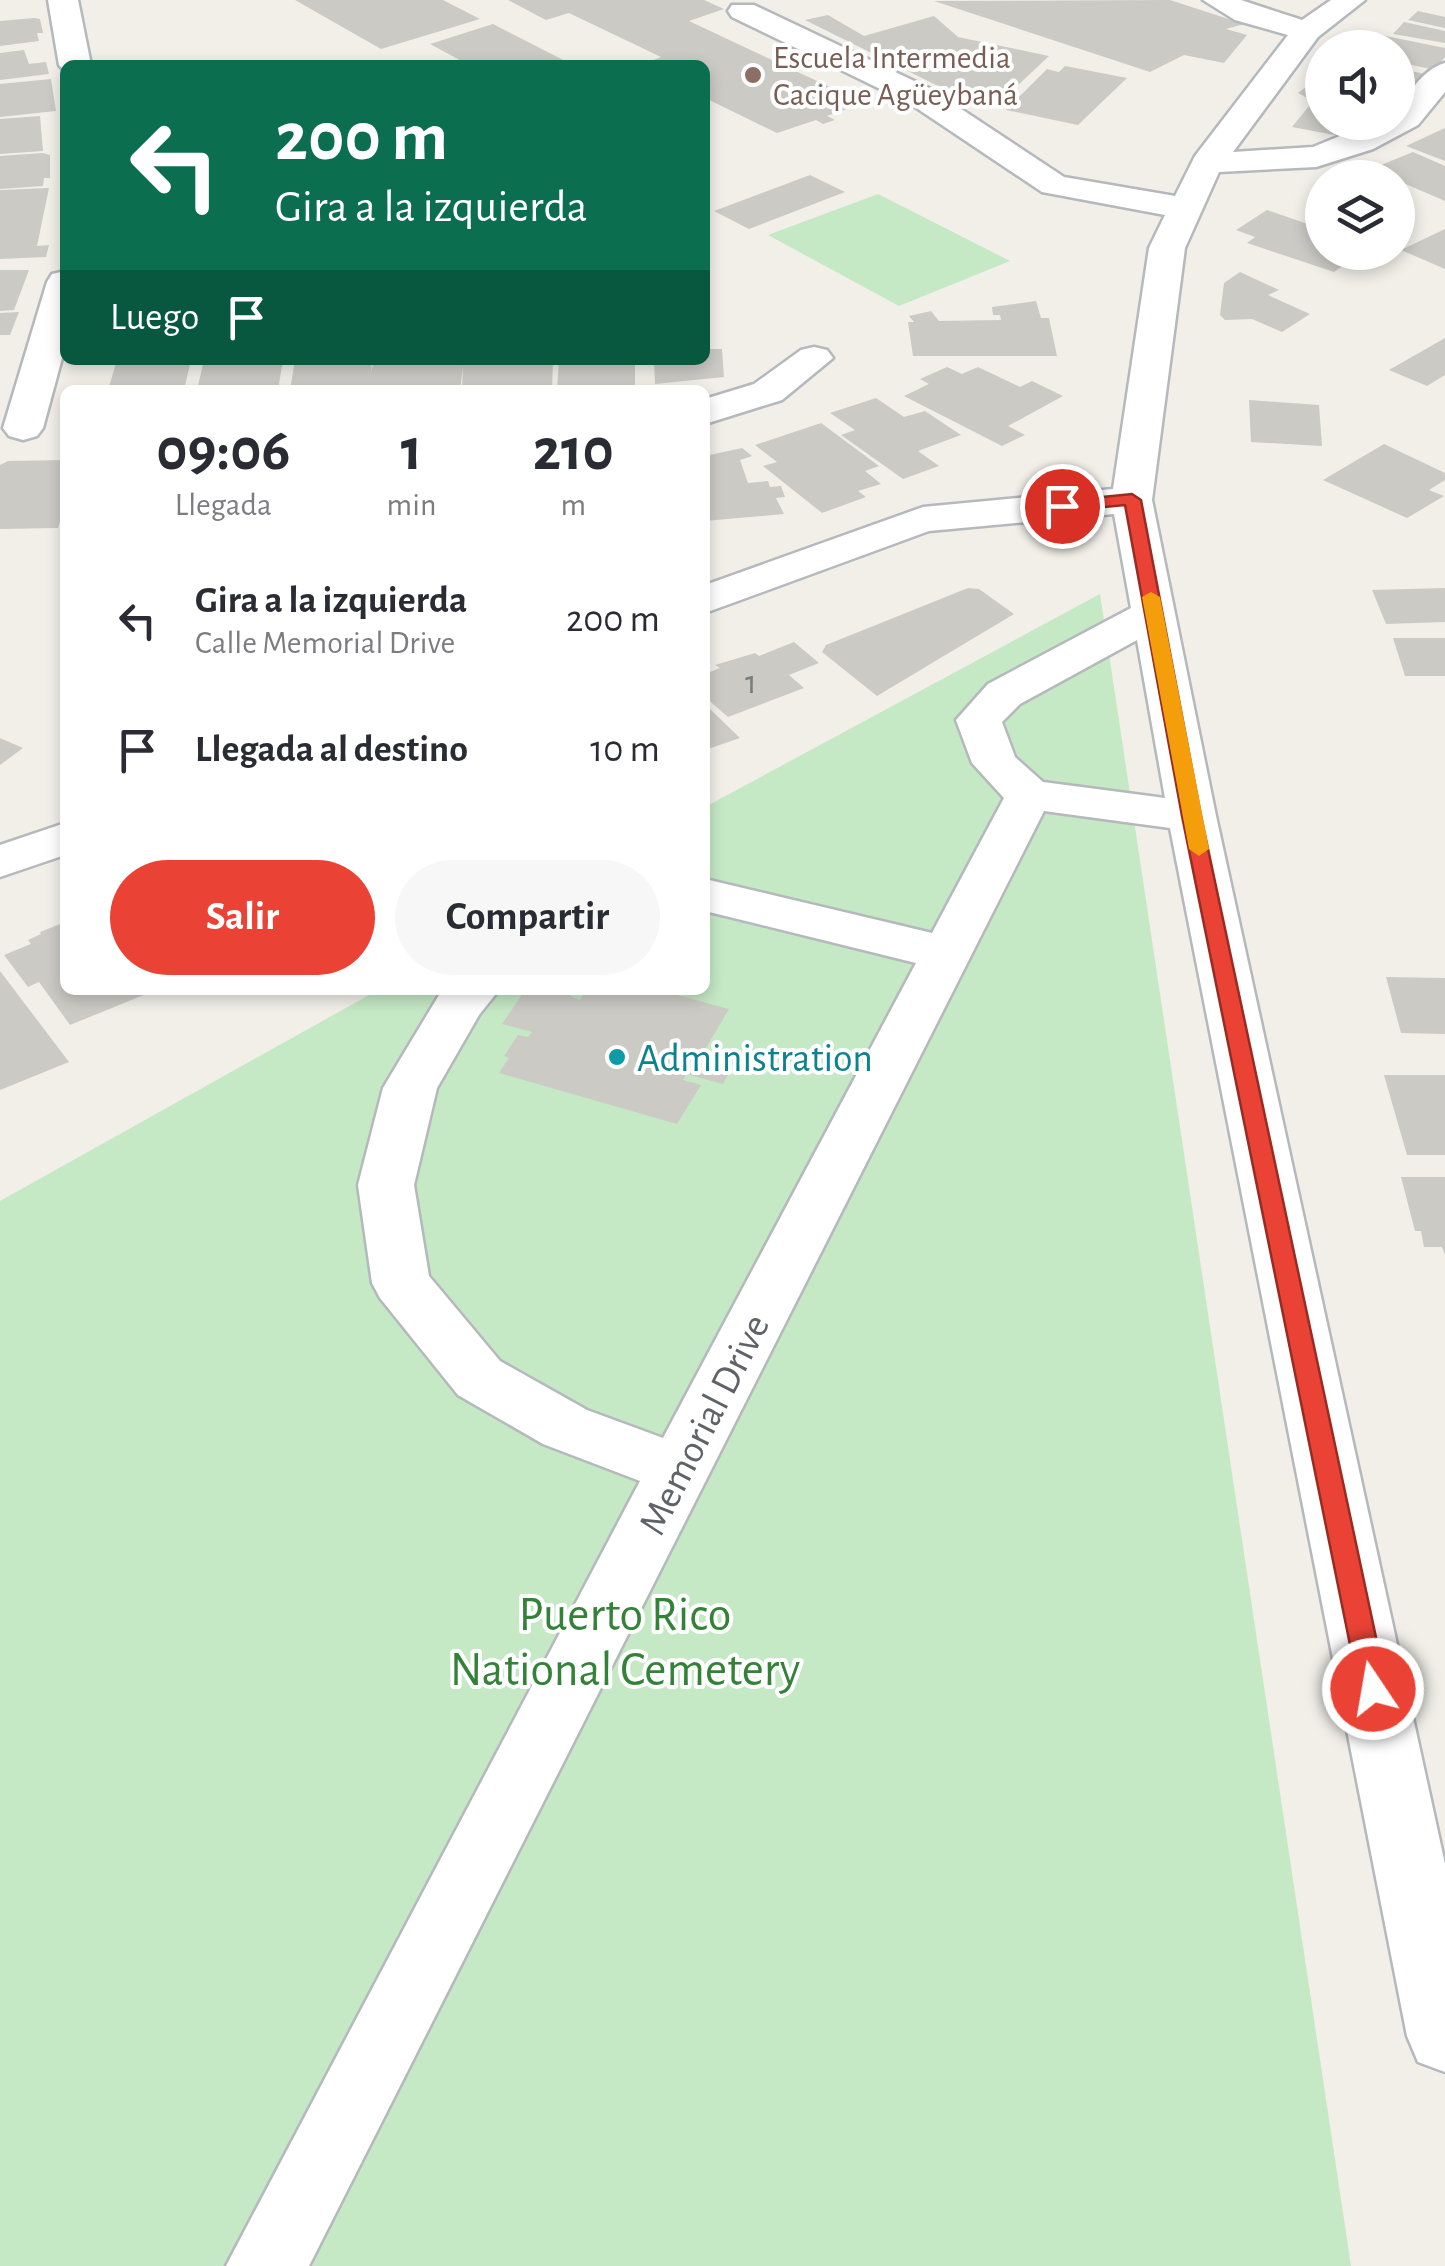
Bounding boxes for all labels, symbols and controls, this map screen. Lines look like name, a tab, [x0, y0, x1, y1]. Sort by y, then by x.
map controls	[1305, 30, 1415, 270]
button: sound	[1305, 30, 1415, 140]
place label: Escuela Intermedia Cacique Agüeybaná	[773, 42, 1018, 111]
marker: Escuela Intermedia Cacique Agüeybaná	[742, 64, 764, 86]
icon: left	[110, 100, 240, 230]
text: 200 m	[275, 103, 448, 173]
button: layers	[1305, 160, 1415, 270]
text: Gira a la izquierda	[275, 185, 588, 230]
icon: arrive	[219, 290, 274, 345]
text: Luego	[110, 299, 199, 337]
text: 09:06	[156, 421, 290, 481]
text: 1	[401, 421, 422, 481]
text: 210	[533, 421, 614, 481]
pin	[1020, 464, 1105, 549]
icon: arrive	[1035, 479, 1090, 534]
text: Llegada	[175, 489, 272, 521]
text: min	[387, 489, 436, 521]
text: m	[560, 489, 586, 521]
text: Gira a la izquierda	[195, 582, 467, 620]
icon: left	[110, 593, 165, 648]
text: 200 m	[566, 601, 660, 639]
text: Calle Memorial Drive	[195, 627, 455, 659]
house number: 1	[745, 665, 757, 700]
icon: arrive	[110, 723, 165, 778]
text: Llegada al destino	[195, 731, 468, 769]
text: 10 m	[590, 731, 660, 769]
button: Salir	[110, 860, 375, 975]
button: Compartir	[395, 860, 660, 975]
place label: Administration	[637, 1039, 873, 1079]
marker: Administration	[606, 1046, 628, 1068]
street label: Memorial Drive	[632, 1308, 777, 1541]
park label: Puerto Rico National Cemetery	[450, 1592, 800, 1695]
position arrow	[1321, 1637, 1425, 1741]

